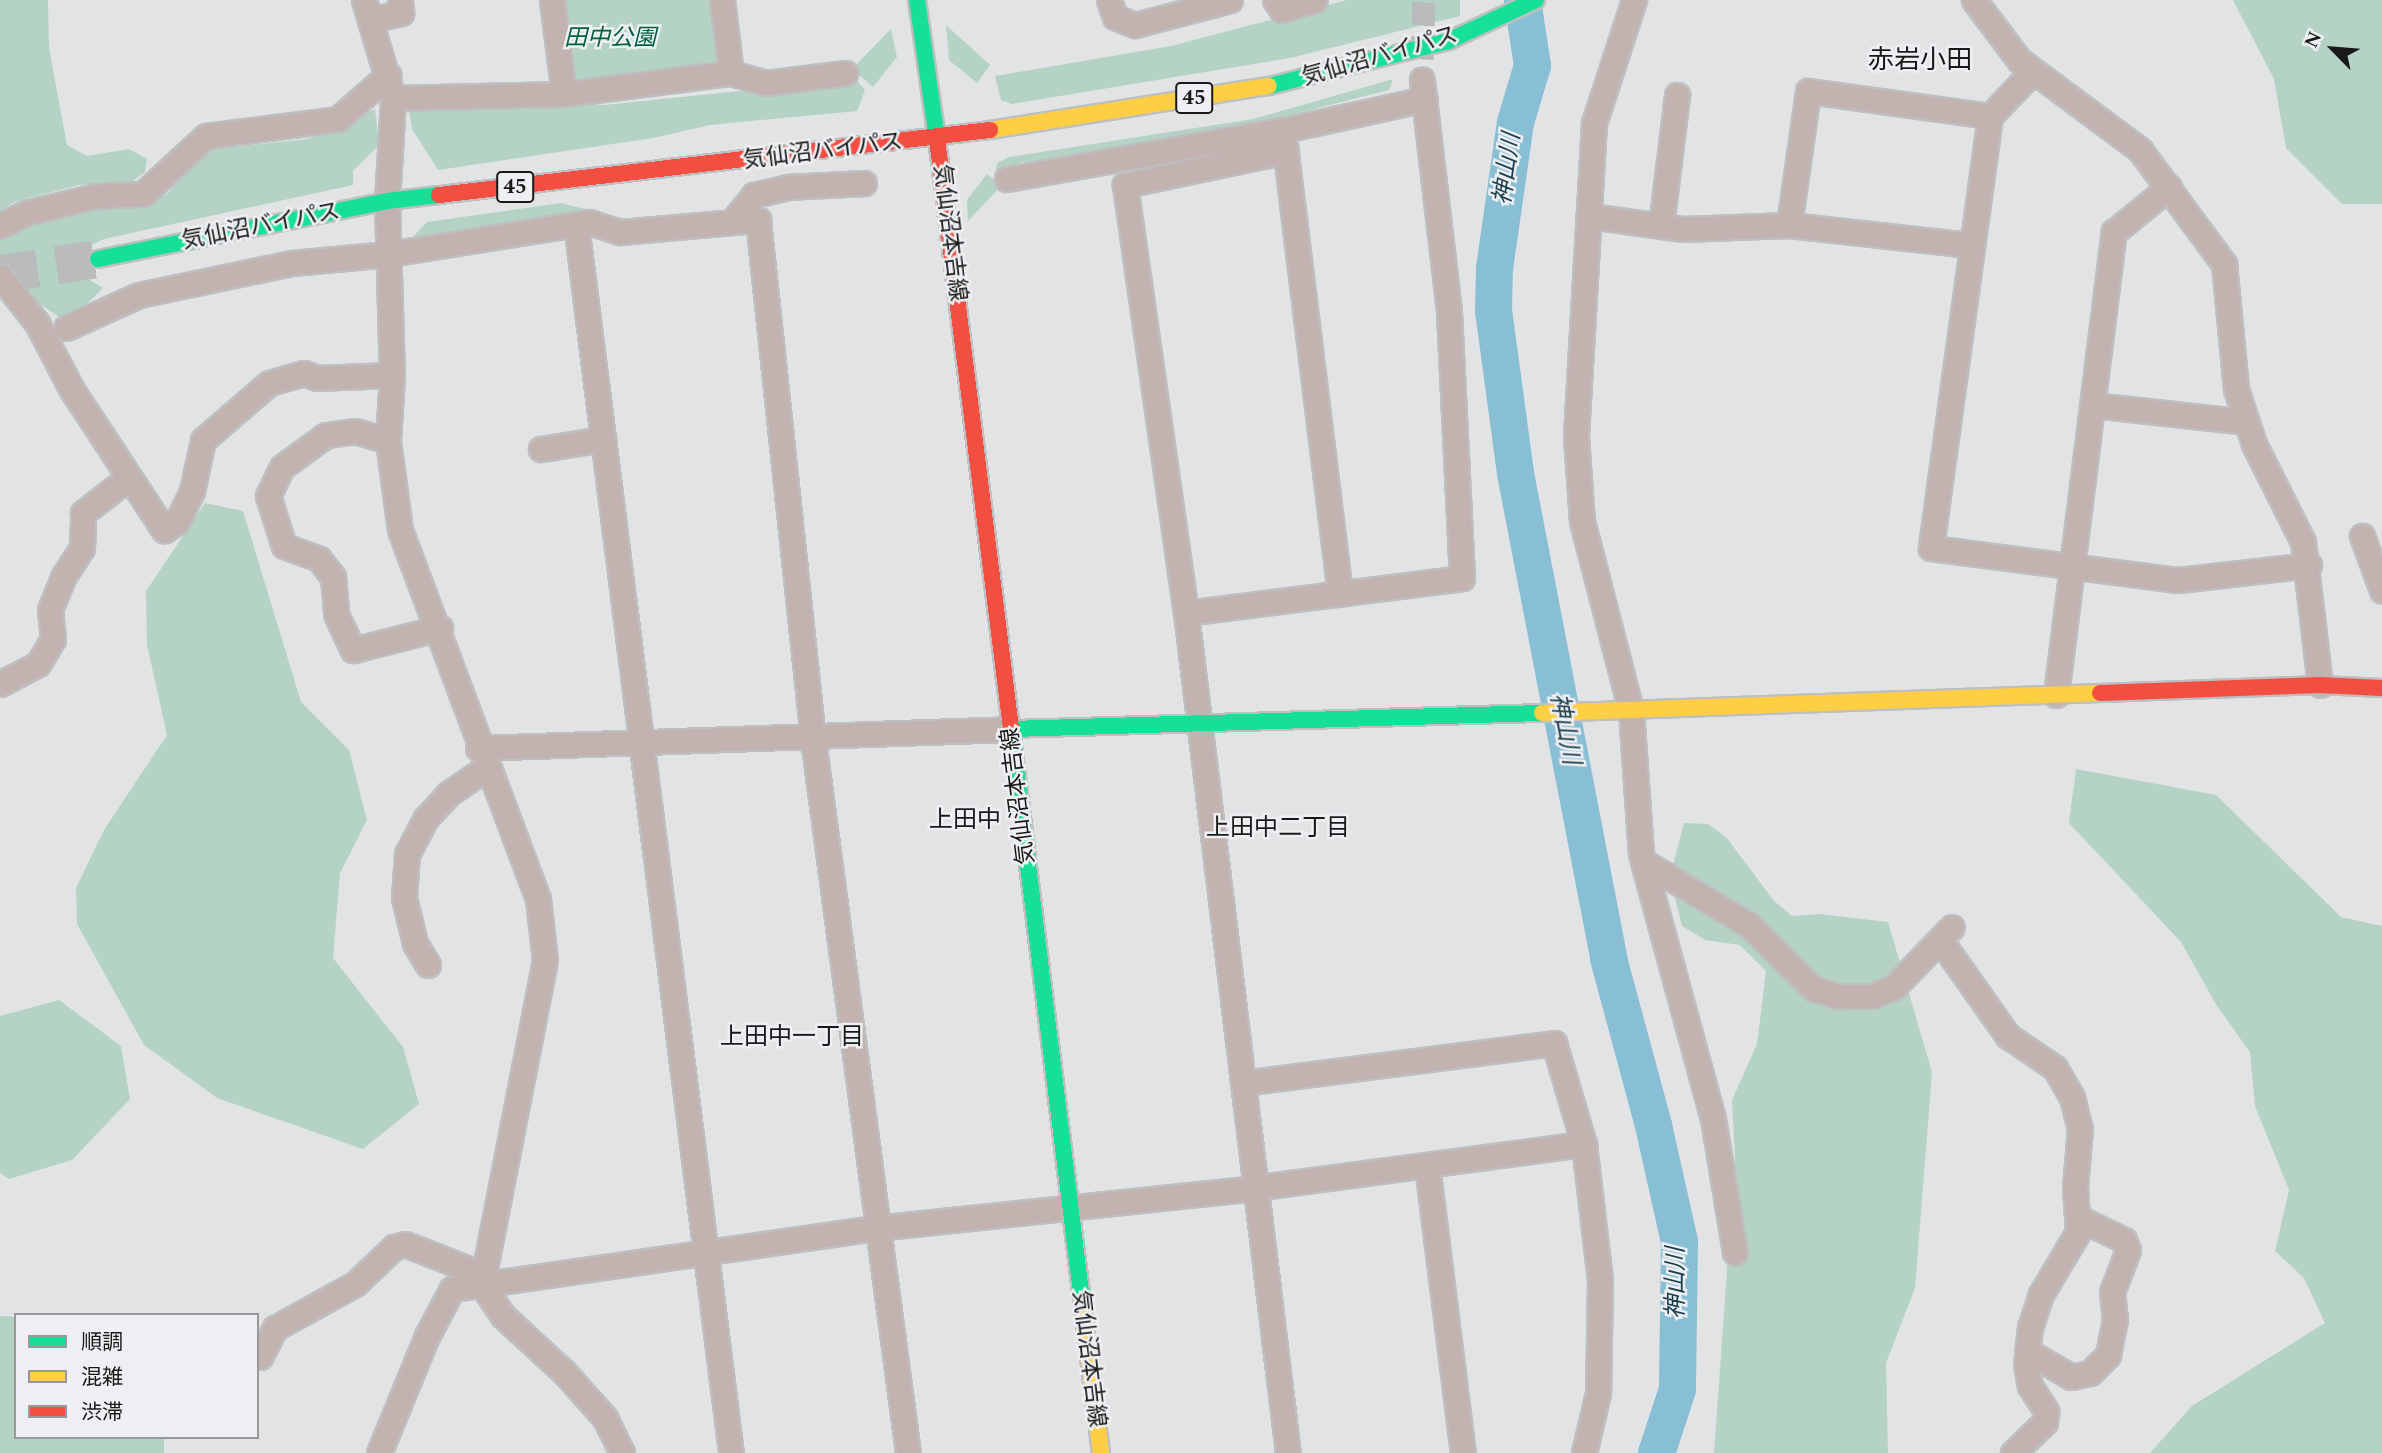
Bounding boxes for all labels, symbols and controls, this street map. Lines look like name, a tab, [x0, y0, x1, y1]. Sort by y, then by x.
north arrow	[2298, 14, 2368, 84]
street label: 気仙沼バイパス	[1299, 22, 1461, 92]
park label: 田中公園	[564, 25, 656, 53]
text: N	[2297, 27, 2330, 53]
district label: 赤岩小田	[1868, 45, 1972, 77]
road number: 45	[1175, 80, 1213, 116]
street label: 気仙沼バイパス	[741, 128, 905, 176]
water label: 神山川	[1489, 131, 1527, 207]
street label: 気仙沼本吉線	[927, 163, 971, 303]
road number: 45	[496, 170, 534, 204]
street label: 気仙沼バイパス	[179, 198, 343, 256]
water label: 神山川	[1543, 691, 1585, 767]
street label: 気仙沼本吉線	[997, 726, 1041, 866]
district label: 上田中	[929, 807, 1001, 835]
district label: 上田中二丁目	[1206, 815, 1350, 843]
district label: 上田中一丁目	[720, 1024, 864, 1052]
water label: 神山川	[1663, 1247, 1691, 1319]
street label: 気仙沼本吉線	[1066, 1289, 1110, 1429]
legend	[14, 1313, 259, 1439]
text: 順調	[81, 1327, 123, 1359]
text: 混雑	[81, 1362, 123, 1394]
text: 渋滞	[81, 1397, 123, 1429]

